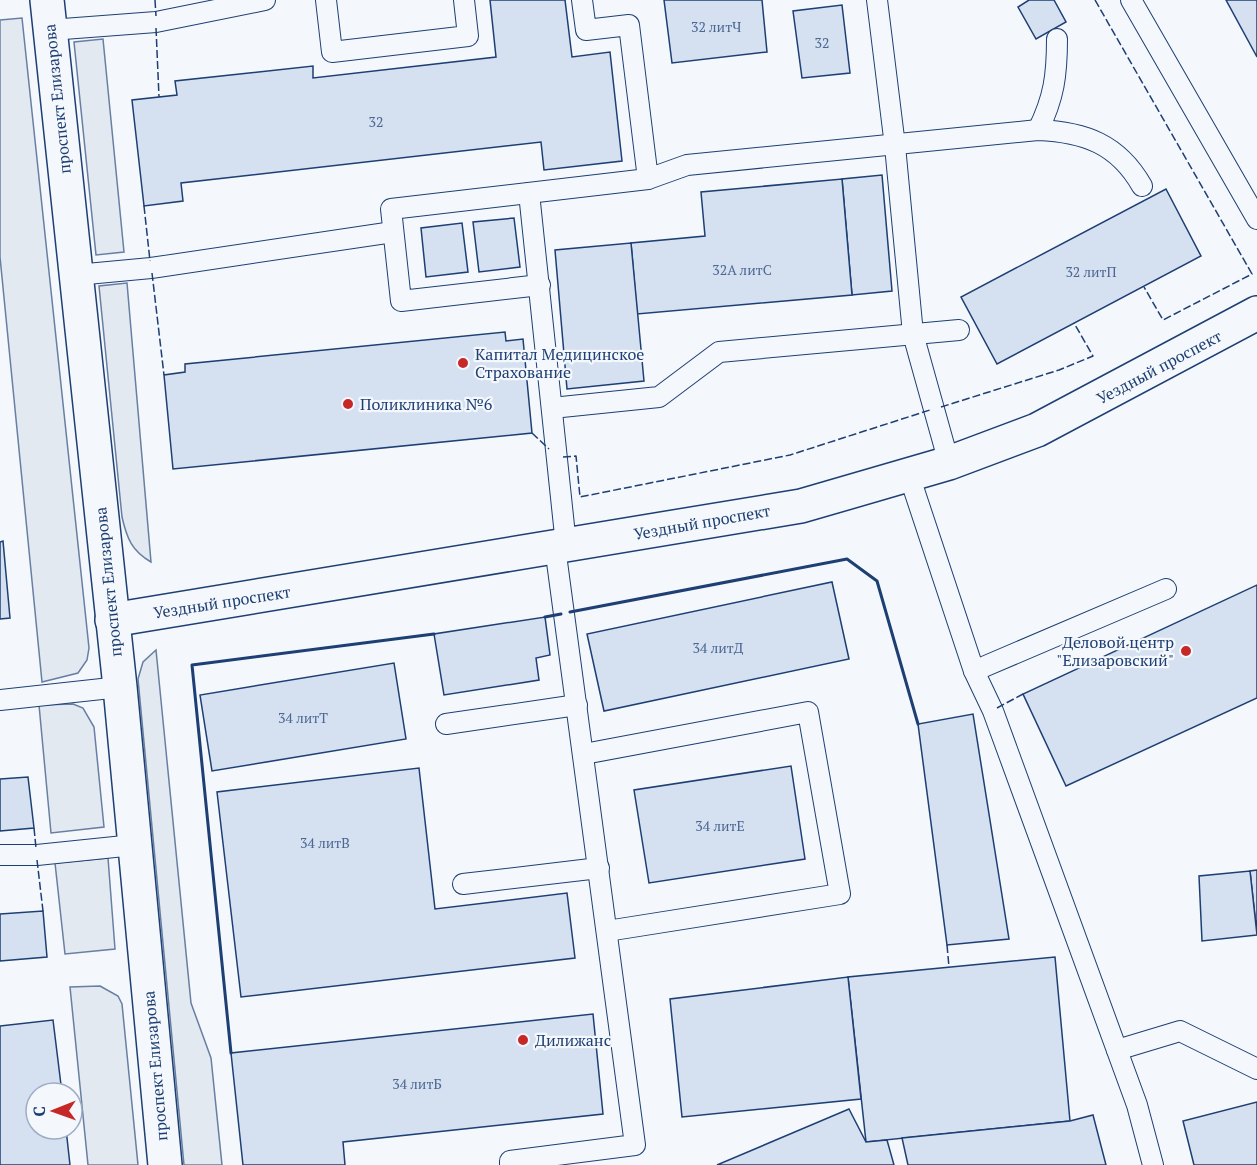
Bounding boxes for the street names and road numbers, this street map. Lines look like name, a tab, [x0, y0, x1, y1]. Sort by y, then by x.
street label: проспект Елизарова	[38, 23, 76, 175]
street label: Уездный проспект	[1093, 325, 1225, 409]
street label: Уездный проспект	[632, 499, 772, 545]
street label: проспект Елизарова	[89, 506, 127, 658]
street label: Уездный проспект	[152, 580, 292, 624]
street label: проспект Елизарова	[137, 990, 173, 1142]

